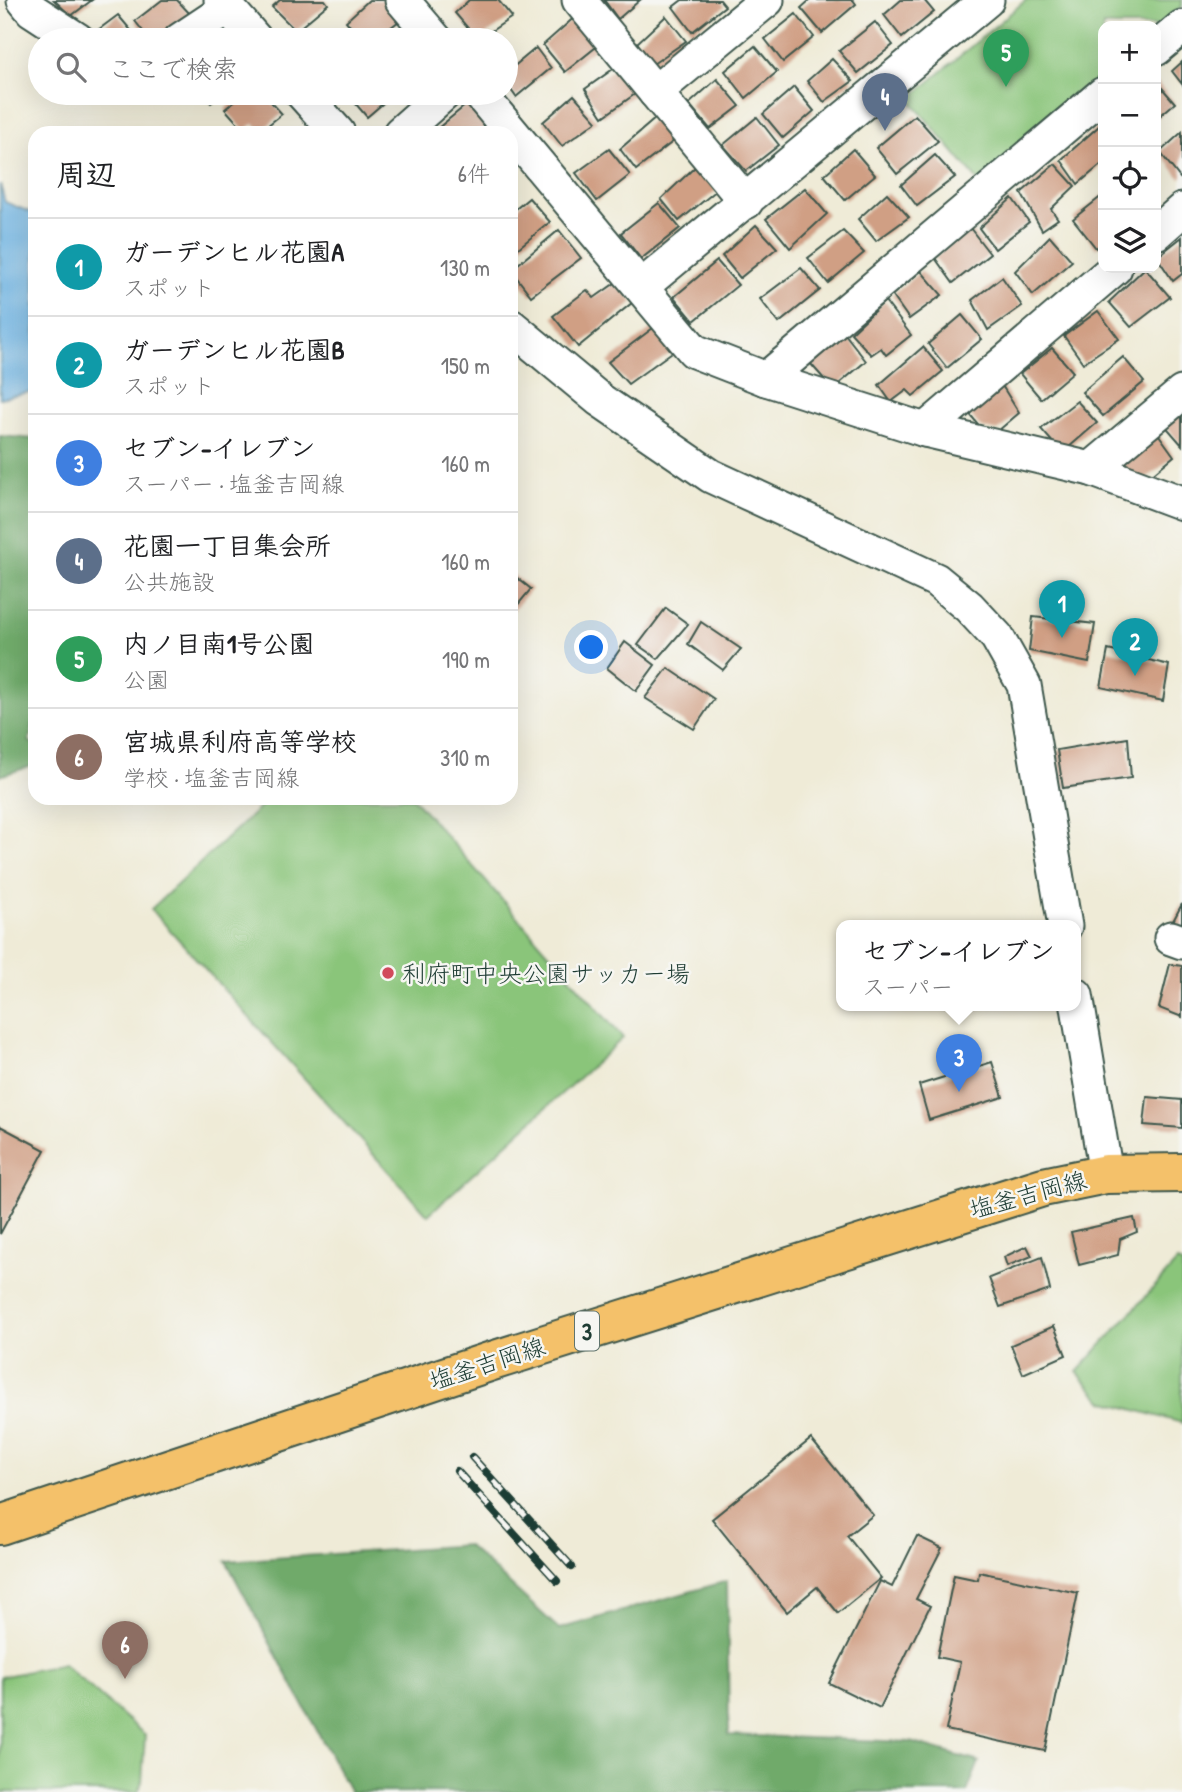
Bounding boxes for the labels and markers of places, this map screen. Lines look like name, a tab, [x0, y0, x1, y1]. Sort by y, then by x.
pin: 5	[983, 29, 1029, 87]
pin: 4	[862, 73, 908, 131]
pin: 1	[1039, 580, 1085, 638]
pin: 2	[1112, 618, 1158, 676]
place label: 利府町中央公園サッカー場	[402, 957, 690, 989]
marker: 利府町中央公園サッカー場	[380, 965, 396, 981]
pin: 3	[936, 1034, 982, 1092]
pin: 6	[102, 1621, 148, 1679]

